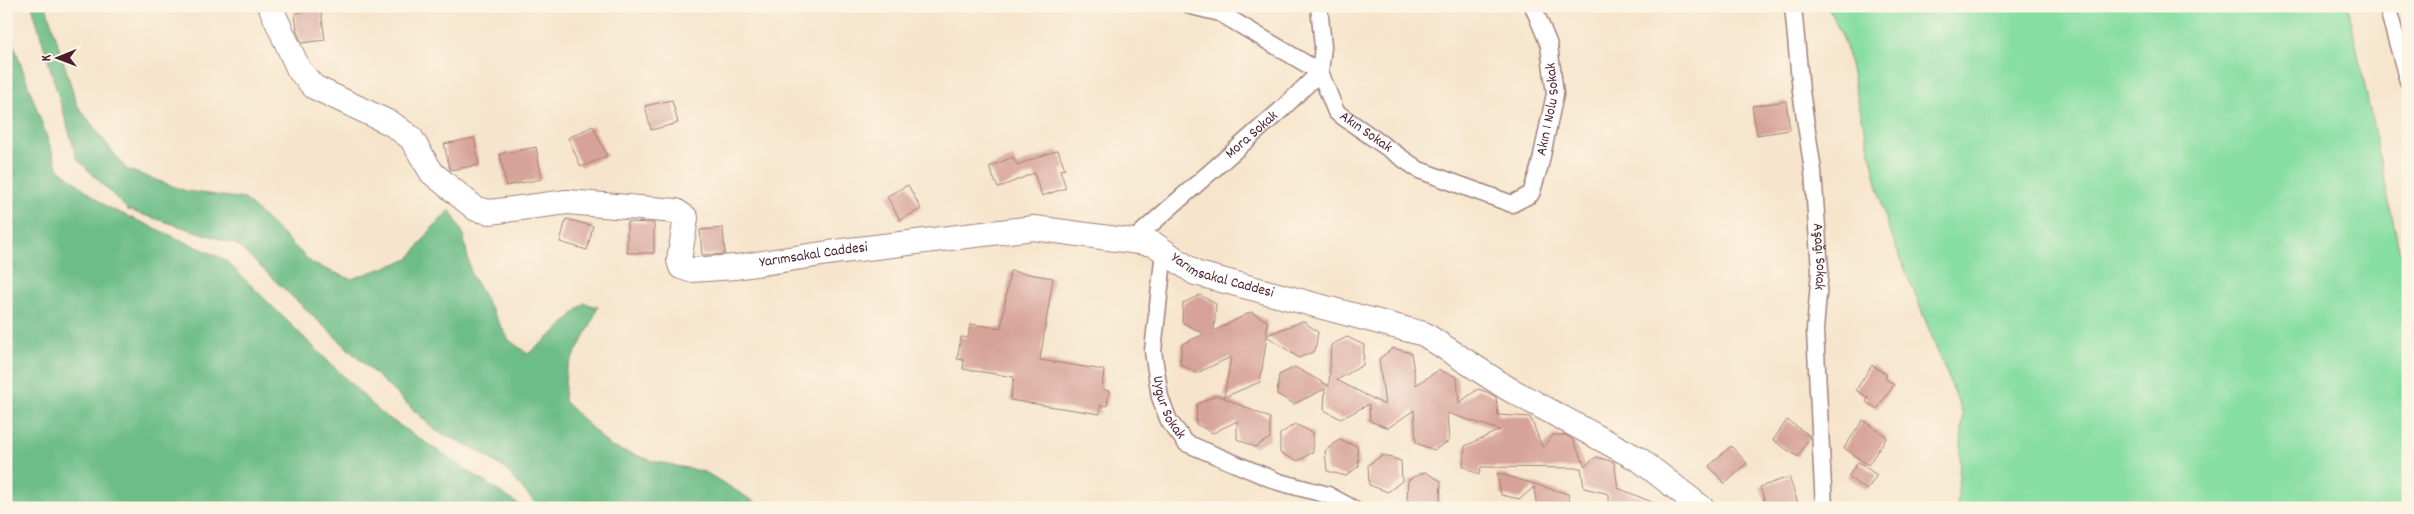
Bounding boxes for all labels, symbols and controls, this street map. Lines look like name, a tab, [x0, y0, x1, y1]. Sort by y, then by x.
north arrow	[32, 32, 82, 82]
text: K	[37, 54, 57, 62]
street label: Akın 1 Nolu Sokak	[1531, 61, 1566, 158]
street label: Mora Sokak	[1221, 106, 1283, 165]
street label: Akın Sokak	[1335, 106, 1396, 159]
street label: Aşağı Sokak	[1806, 222, 1831, 291]
street label: Yarımsakal Caddesi	[758, 237, 869, 274]
street label: Yarımsakal Caddesi	[1166, 248, 1276, 305]
street label: Uygur Sokak	[1146, 374, 1191, 445]

